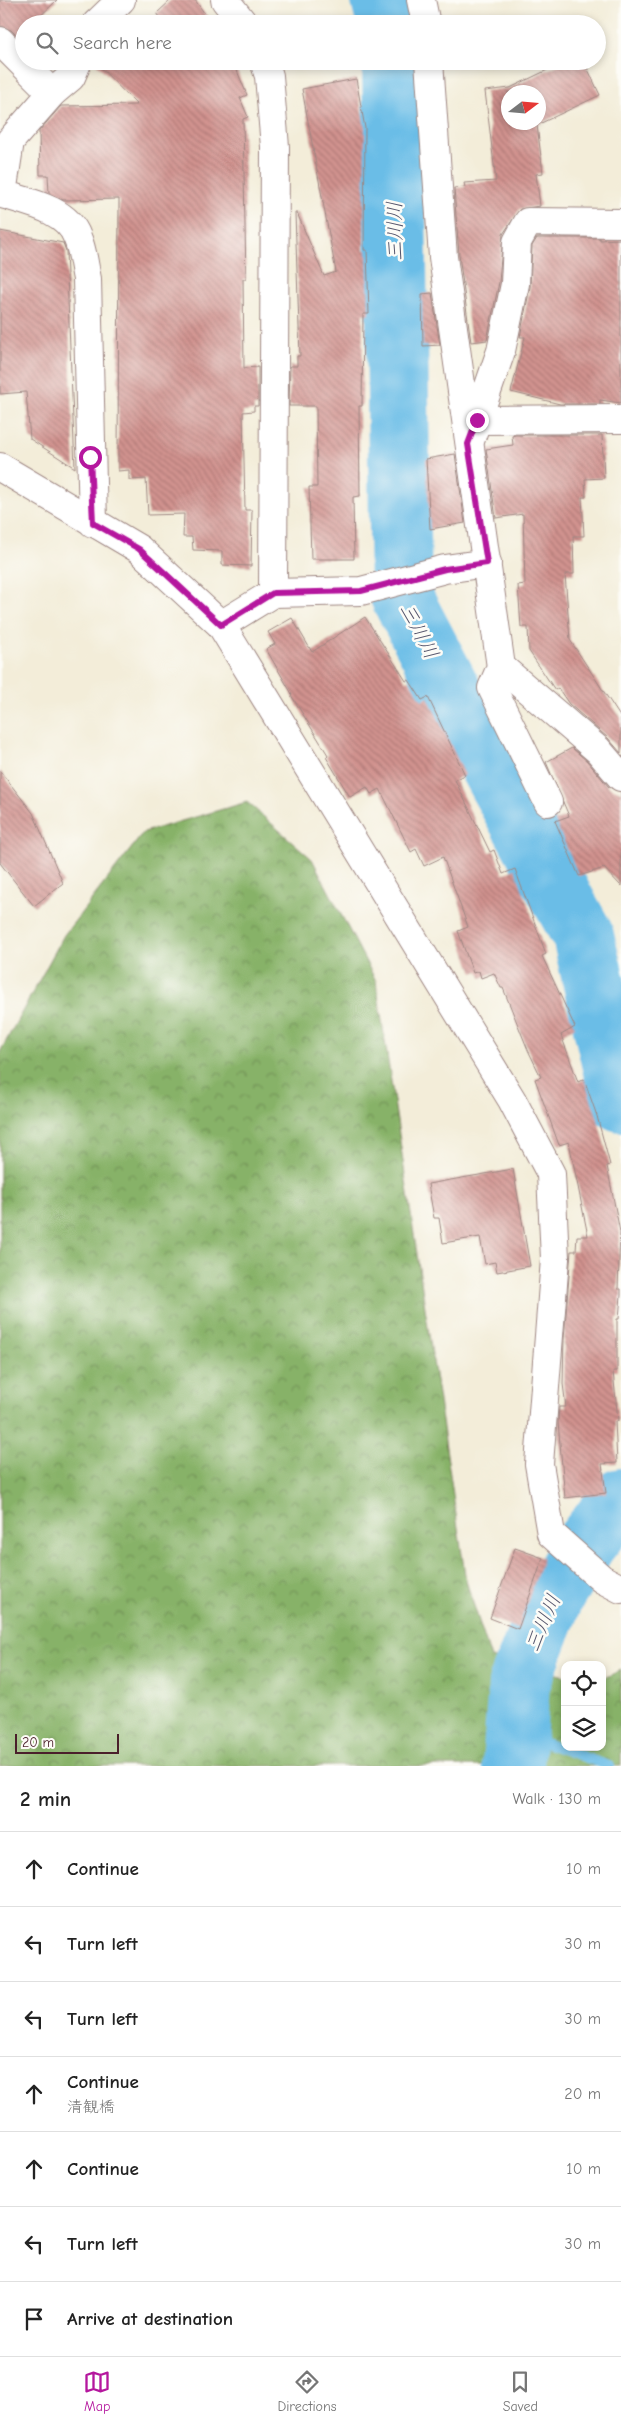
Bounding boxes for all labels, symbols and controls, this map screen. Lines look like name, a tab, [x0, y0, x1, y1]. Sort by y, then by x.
search box	[15, 15, 606, 70]
icon: search	[33, 29, 61, 57]
text: Search here	[73, 32, 172, 54]
north arrow	[501, 85, 546, 130]
water label: 三川川	[383, 201, 407, 261]
route end	[466, 409, 489, 432]
route start	[79, 446, 102, 469]
water label: 三川川	[395, 599, 443, 663]
water label: 三川川	[521, 1591, 565, 1655]
map controls	[561, 1661, 606, 1751]
button: locate	[561, 1661, 606, 1706]
button: layers	[561, 1706, 606, 1751]
scale bar	[15, 1731, 119, 1754]
text: 20 m	[22, 1734, 54, 1751]
text: 2 min	[20, 1787, 71, 1811]
text: Walk · 130 m	[512, 1790, 601, 1808]
icon: ahead	[20, 1855, 48, 1883]
text: Continue	[67, 1858, 139, 1880]
text: 10 m	[566, 1860, 601, 1878]
icon: left	[20, 1930, 48, 1958]
text: Turn left	[67, 1933, 138, 1955]
text: 30 m	[565, 1935, 601, 1953]
icon: left	[20, 2005, 48, 2033]
text: Turn left	[67, 2008, 138, 2030]
text: 30 m	[565, 2010, 601, 2028]
text: Continue	[67, 2071, 139, 2093]
icon: ahead	[20, 2080, 48, 2108]
text: 20 m	[564, 2085, 601, 2103]
text: 清観橋	[67, 2098, 115, 2116]
icon: ahead	[20, 2155, 48, 2183]
text: Continue	[67, 2158, 139, 2180]
text: 10 m	[566, 2160, 601, 2178]
icon: left	[20, 2230, 48, 2258]
text: Turn left	[67, 2233, 138, 2255]
text: 30 m	[565, 2235, 601, 2253]
icon: arrive	[20, 2305, 48, 2333]
text: Arrive at destination	[67, 2308, 233, 2330]
tab: Map	[83, 2368, 111, 2415]
tab: Directions	[277, 2368, 337, 2415]
tab: Saved	[503, 2368, 538, 2415]

